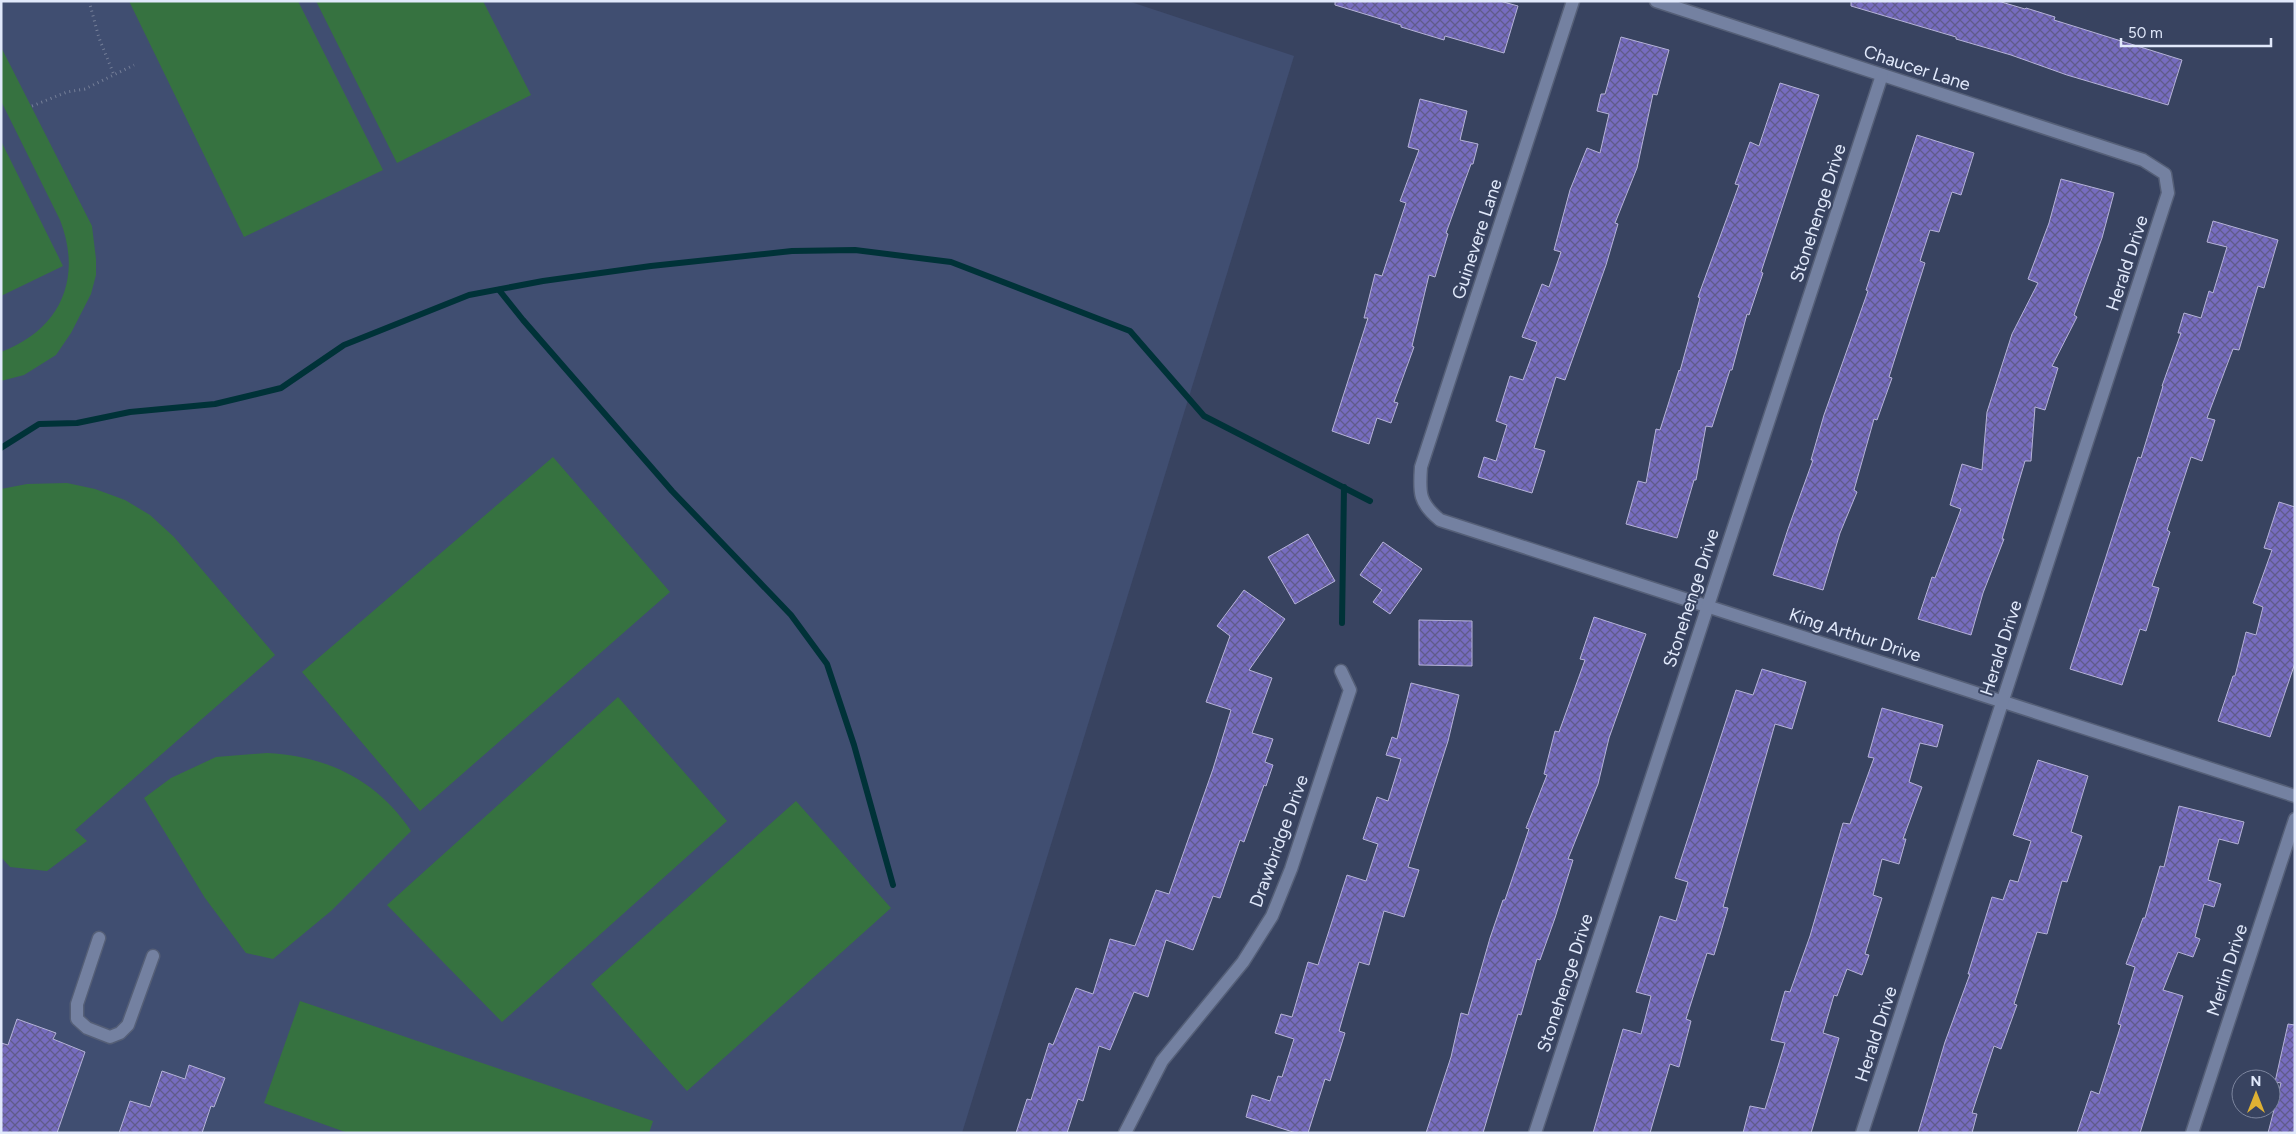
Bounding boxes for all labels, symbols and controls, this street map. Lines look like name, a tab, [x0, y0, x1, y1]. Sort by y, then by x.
scale bar	[2121, 15, 2271, 47]
text: 50 m	[2128, 24, 2163, 42]
street label: Chaucer Lane	[1861, 40, 1973, 96]
street label: Stonehenge Drive	[1785, 141, 1851, 285]
street label: Guinevere Lane	[1447, 176, 1507, 302]
street label: Herald Drive	[2101, 212, 2153, 314]
street label: Stonehenge Drive	[1658, 526, 1724, 670]
street label: Herald Drive	[1975, 597, 2027, 699]
street label: King Arthur Drive	[1786, 603, 1924, 667]
street label: Drawbridge Drive	[1245, 772, 1313, 910]
street label: Stonehenge Drive	[1532, 911, 1598, 1055]
street label: Merlin Drive	[2202, 921, 2252, 1019]
street label: Herald Drive	[1850, 983, 1902, 1085]
north arrow	[2231, 1069, 2281, 1119]
text: N	[2251, 1073, 2261, 1090]

